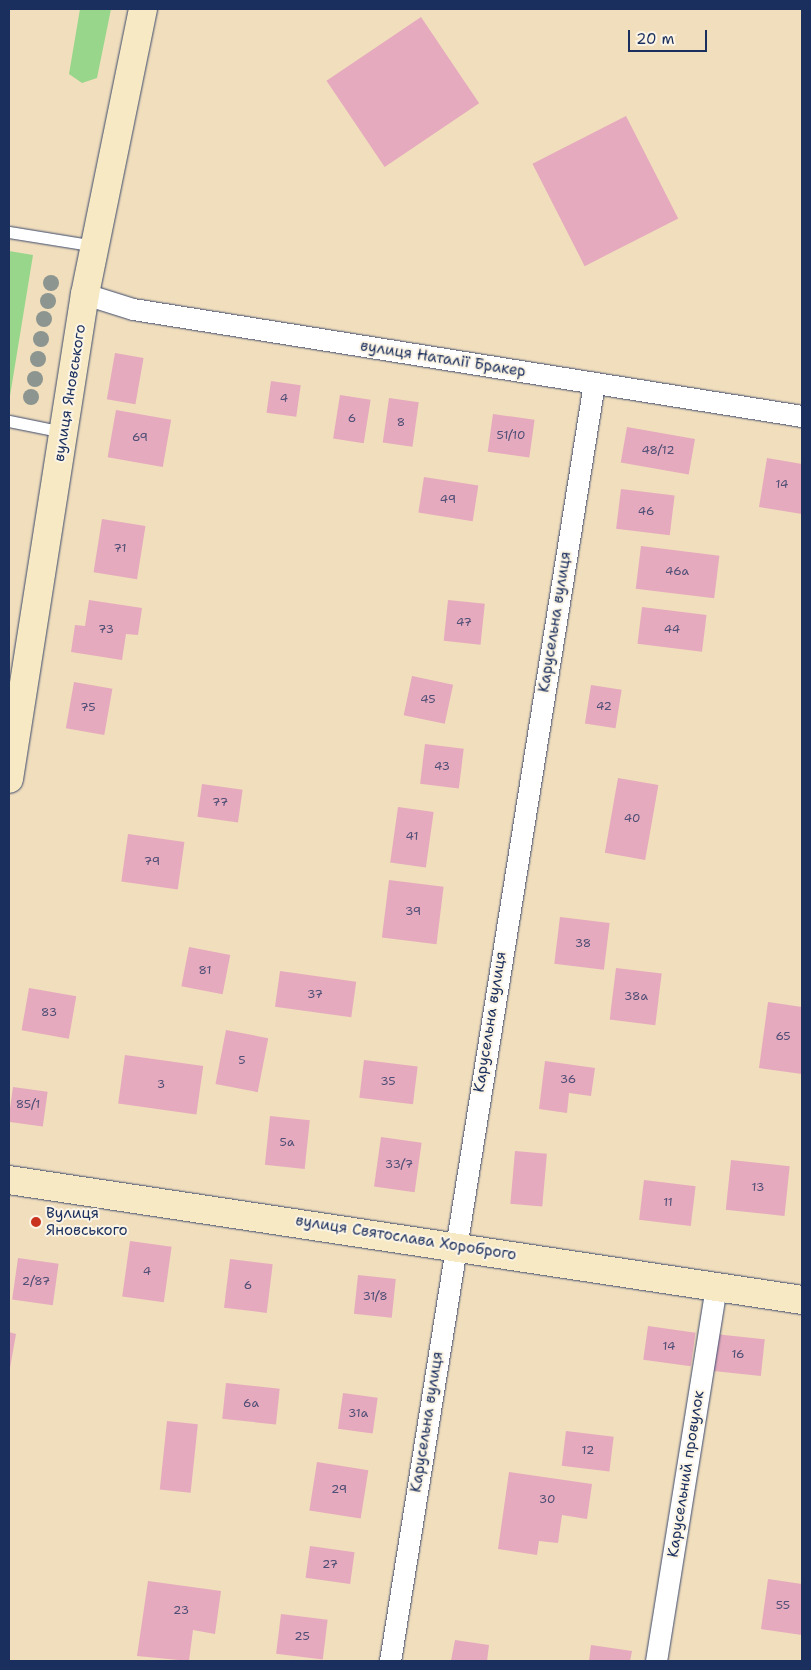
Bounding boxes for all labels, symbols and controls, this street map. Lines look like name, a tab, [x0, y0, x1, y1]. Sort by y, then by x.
scale bar	[631, 20, 710, 52]
text: 20 m	[636, 29, 675, 49]
street label: вулиця Яновського	[50, 323, 90, 463]
street label: вулиця Наталії Бракер	[359, 337, 527, 381]
house number: 4	[280, 392, 288, 406]
house number: 6	[348, 412, 356, 426]
house number: 8	[397, 416, 405, 430]
house number: 51/10	[497, 429, 525, 443]
house number: 69	[132, 431, 148, 445]
house number: 48/12	[641, 444, 675, 458]
house number: 14	[776, 478, 788, 492]
house number: 49	[440, 493, 456, 507]
house number: 46	[638, 505, 654, 519]
house number: 71	[114, 542, 126, 556]
street label: Карусельна вулиця	[535, 550, 575, 694]
house number: 46а	[665, 565, 689, 579]
house number: 47	[456, 616, 472, 630]
house number: 73	[98, 623, 114, 637]
house number: 44	[664, 623, 680, 637]
house number: 45	[420, 693, 436, 707]
house number: 42	[596, 700, 612, 714]
house number: 75	[80, 701, 96, 715]
house number: 43	[434, 760, 450, 774]
house number: 77	[212, 796, 228, 810]
house number: 40	[624, 812, 640, 826]
house number: 41	[406, 830, 418, 844]
house number: 79	[144, 855, 160, 869]
house number: 39	[405, 905, 421, 919]
house number: 38	[575, 937, 591, 951]
street label: Карусельна вулиця	[470, 950, 510, 1094]
house number: 81	[199, 964, 211, 978]
house number: 37	[307, 988, 323, 1002]
house number: 38а	[624, 990, 648, 1004]
house number: 83	[41, 1006, 57, 1020]
house number: 65	[775, 1030, 791, 1044]
house number: 5	[238, 1054, 246, 1068]
house number: 36	[560, 1073, 576, 1087]
house number: 35	[380, 1075, 396, 1089]
house number: 3	[157, 1078, 165, 1092]
house number: 85/1	[16, 1098, 40, 1112]
house number: 5а	[280, 1136, 294, 1150]
house number: 33/7	[385, 1158, 413, 1172]
house number: 13	[752, 1181, 764, 1195]
house number: 11	[663, 1196, 673, 1210]
place label: Вулиця Яновського	[46, 1204, 128, 1239]
street label: вулиця Святослава Хороброго	[294, 1212, 518, 1264]
marker: Вулиця Яновського	[30, 1216, 42, 1228]
house number: 4	[143, 1265, 151, 1279]
house number: 2/87	[22, 1275, 50, 1289]
house number: 6	[244, 1279, 252, 1293]
house number: 31/8	[362, 1290, 388, 1304]
house number: 14	[663, 1340, 675, 1354]
house number: 16	[731, 1348, 745, 1362]
street label: Карусельна вулиця	[407, 1350, 447, 1494]
street label: Карусельний провулок	[664, 1389, 708, 1559]
house number: 6а	[243, 1397, 259, 1411]
house number: 31а	[348, 1407, 368, 1421]
house number: 12	[582, 1444, 594, 1458]
house number: 29	[331, 1483, 347, 1497]
house number: 30	[539, 1493, 555, 1507]
house number: 27	[322, 1558, 338, 1572]
house number: 55	[776, 1599, 790, 1613]
house number: 23	[173, 1604, 189, 1618]
house number: 25	[294, 1630, 310, 1644]

